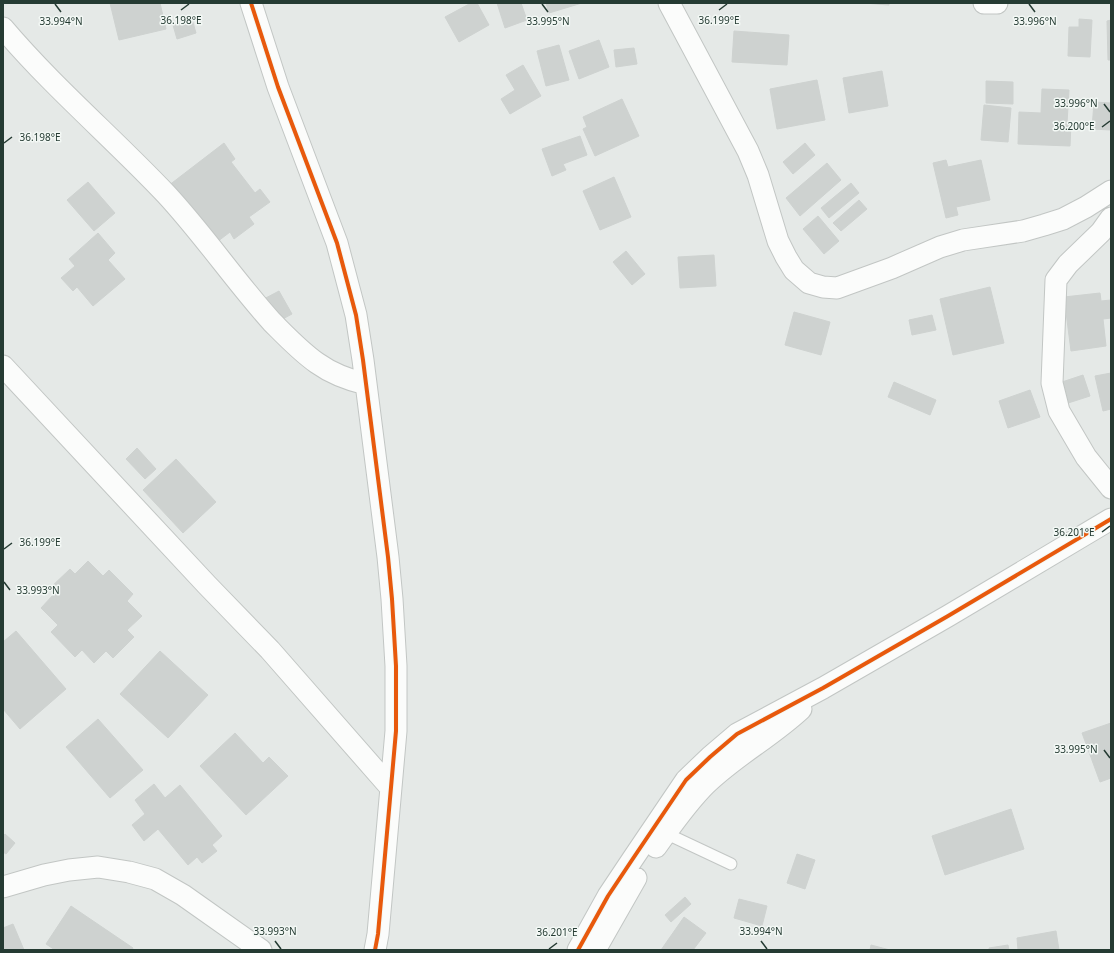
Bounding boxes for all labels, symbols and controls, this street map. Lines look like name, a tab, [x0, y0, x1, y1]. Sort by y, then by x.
text: 36.198°E	[160, 13, 202, 27]
text: 36.199°E	[698, 13, 740, 27]
text: 33.994°N	[39, 14, 83, 28]
text: 33.995°N	[526, 14, 570, 28]
text: 33.996°N	[1013, 14, 1057, 28]
text: 33.996°N	[1054, 96, 1098, 110]
text: 36.200°E	[1053, 119, 1095, 133]
text: 36.198°E	[19, 130, 61, 144]
text: 36.201°E	[1053, 525, 1095, 539]
text: 36.199°E	[19, 535, 61, 549]
text: 33.993°N	[16, 583, 60, 597]
text: 33.995°N	[1054, 742, 1098, 756]
text: 33.993°N	[253, 924, 297, 938]
text: 33.994°N	[739, 924, 783, 938]
text: 36.201°E	[536, 925, 578, 939]

